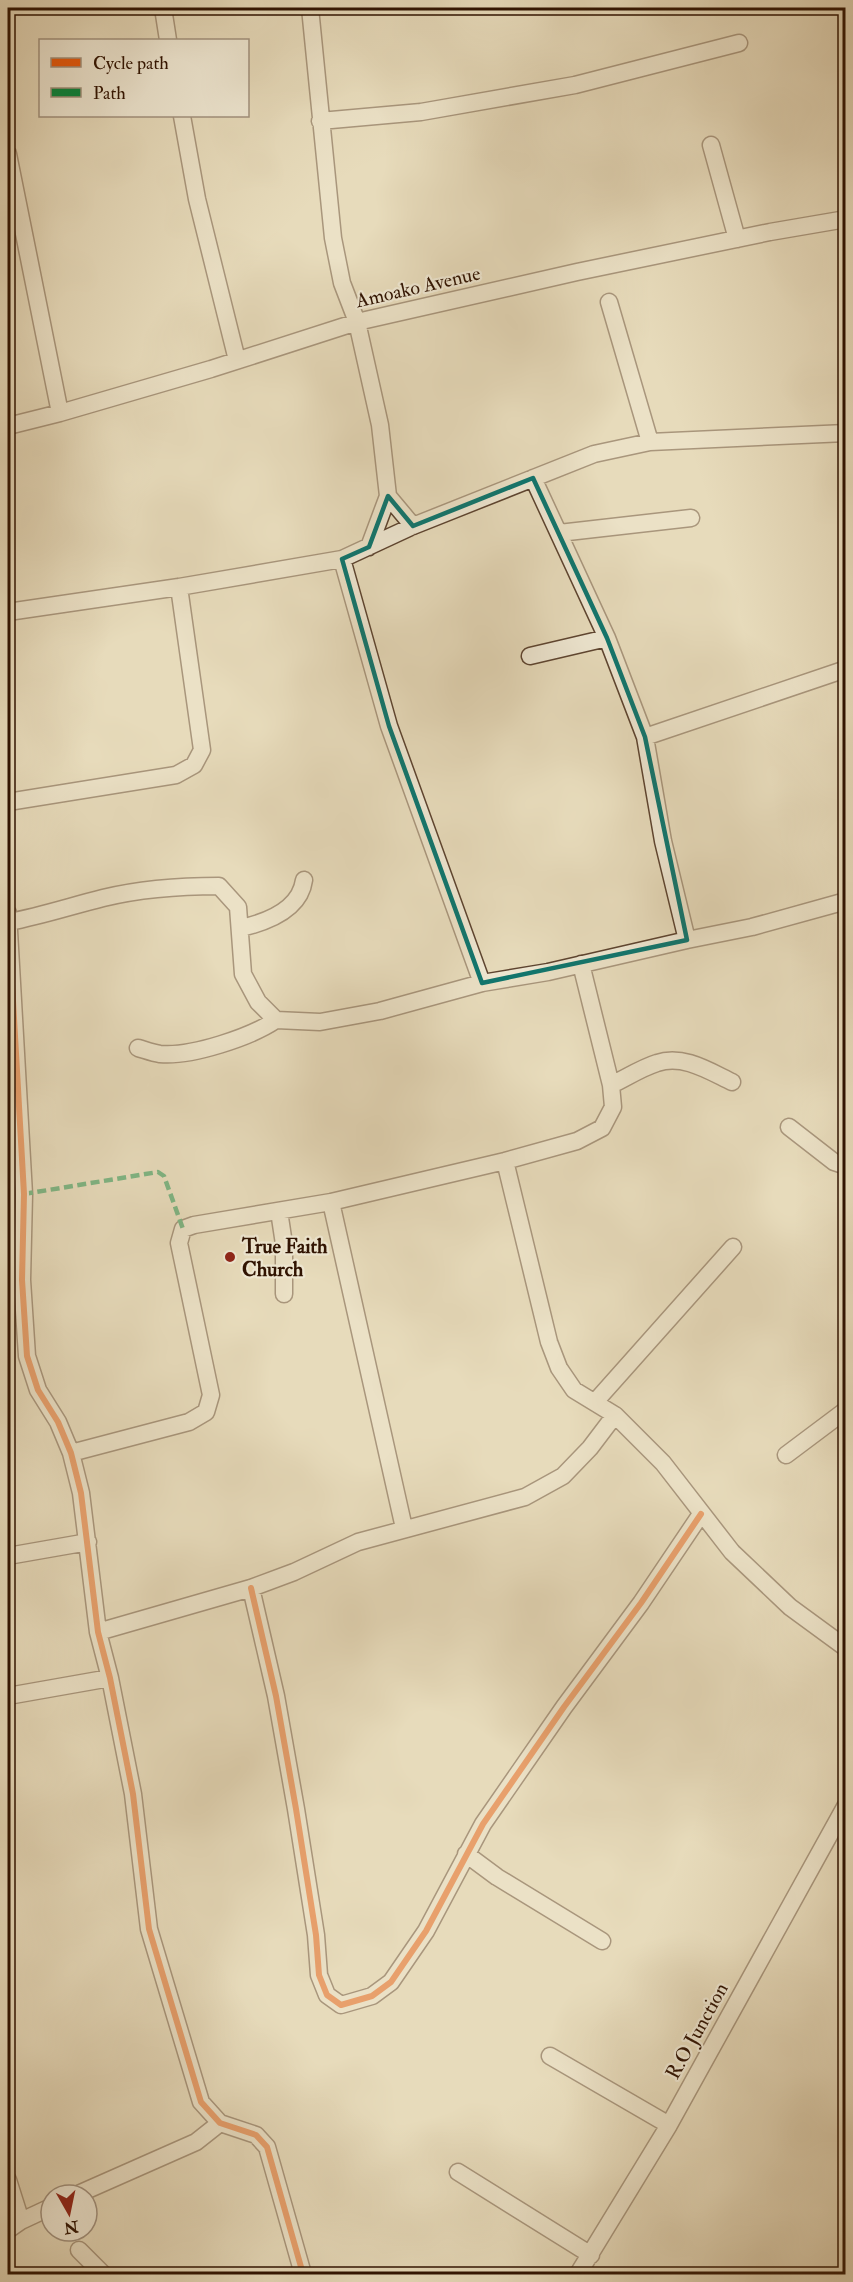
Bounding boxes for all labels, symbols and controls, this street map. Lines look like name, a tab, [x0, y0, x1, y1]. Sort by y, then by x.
legend	[39, 39, 249, 117]
text: Cycle path	[93, 52, 169, 75]
text: Path	[93, 82, 126, 105]
street label: Amoako Avenue	[352, 261, 483, 314]
place label: True Faith Church	[241, 1234, 328, 1282]
marker: True Faith Church	[223, 1250, 237, 1264]
street label: R.O Junction	[660, 1978, 734, 2084]
north arrow	[39, 2183, 99, 2243]
text: N	[62, 2216, 81, 2238]

